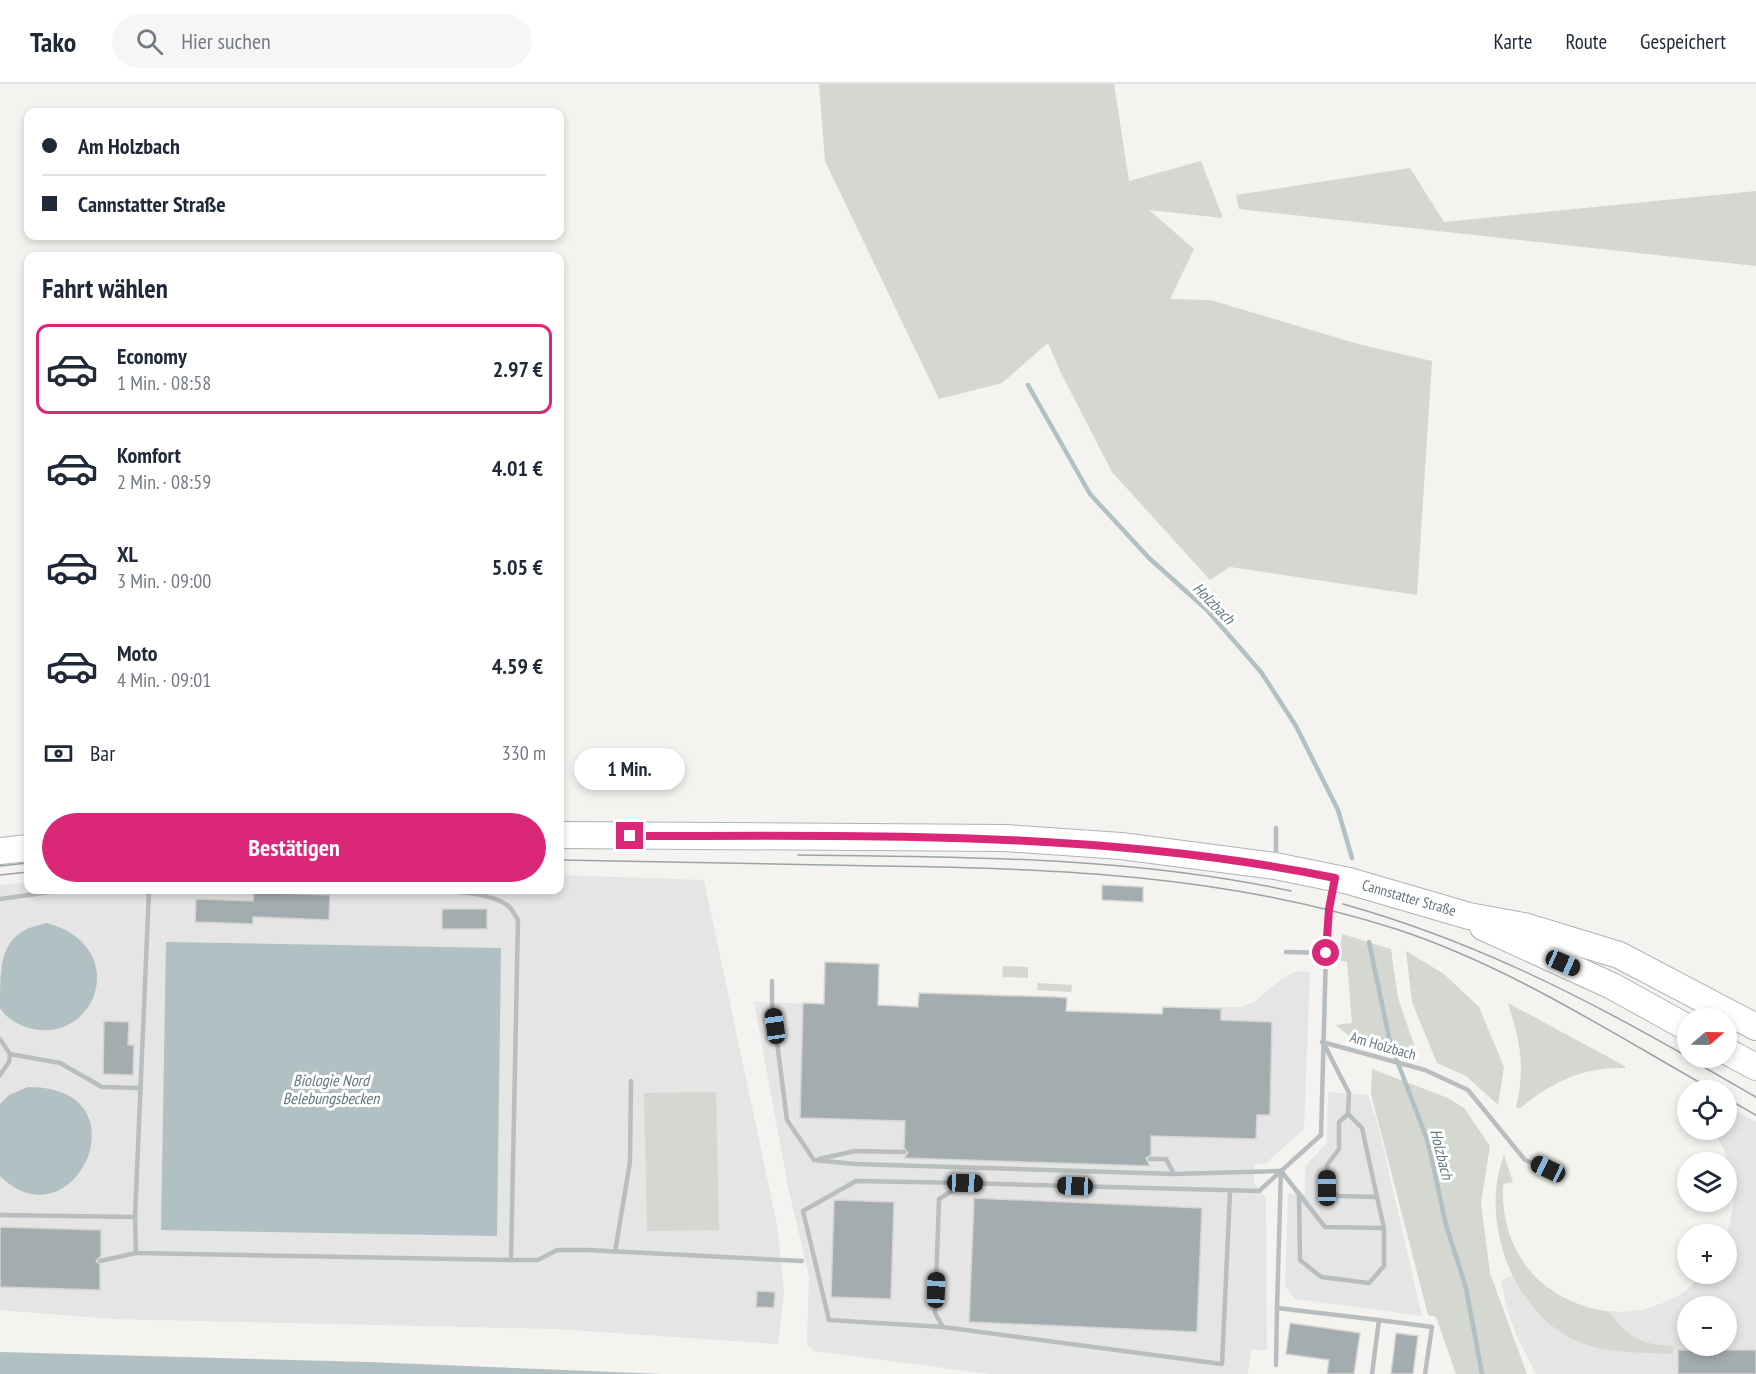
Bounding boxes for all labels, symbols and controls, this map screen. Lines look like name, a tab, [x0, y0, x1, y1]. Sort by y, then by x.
search box	[112, 14, 532, 68]
text: Tako	[30, 23, 76, 60]
icon: search	[133, 25, 166, 58]
text: Hier suchen	[181, 27, 271, 55]
text: Karte	[1494, 28, 1532, 55]
text: Route	[1565, 28, 1607, 55]
text: Gespeichert	[1640, 28, 1726, 55]
text: Am Holzbach	[78, 132, 180, 160]
text: Cannstatter Straße	[78, 190, 226, 218]
text: Fahrt wählen	[42, 271, 168, 305]
icon: car	[45, 342, 99, 396]
text: Economy	[117, 342, 187, 370]
text: 2.97 €	[493, 355, 543, 383]
text: 1 Min. · 08:58	[117, 370, 211, 396]
icon: car	[45, 441, 99, 495]
text: Komfort	[117, 441, 181, 469]
text: 4.01 €	[492, 454, 543, 482]
text: 2 Min. · 08:59	[117, 469, 211, 495]
icon: car	[45, 540, 99, 594]
text: XL	[117, 540, 138, 568]
text: 5.05 €	[492, 553, 543, 581]
text: 3 Min. · 09:00	[117, 568, 211, 594]
water label: Holzbach	[1189, 578, 1240, 629]
icon: car	[45, 639, 99, 693]
text: Moto	[117, 639, 158, 667]
text: 4.59 €	[492, 652, 543, 680]
text: 4 Min. · 09:01	[117, 667, 211, 693]
icon: cash	[42, 737, 75, 770]
text: Bar	[90, 739, 115, 767]
text: 330 m	[502, 740, 546, 766]
callout: 1 Min.	[574, 749, 686, 791]
text: 1 Min.	[607, 756, 652, 782]
button: Bestätigen	[42, 813, 546, 882]
route end	[616, 822, 643, 849]
street label: Cannstatter Straße	[1360, 875, 1458, 920]
route start	[1312, 939, 1339, 966]
car	[1543, 947, 1583, 979]
car	[764, 1007, 786, 1045]
north arrow	[1677, 1008, 1737, 1068]
map controls	[1677, 1008, 1737, 1356]
street label: Am Holzbach	[1348, 1027, 1418, 1064]
water label: Biologie Nord Belebungsbecken	[283, 1070, 380, 1108]
button: locate	[1677, 1080, 1737, 1140]
water label: Holzbach	[1426, 1127, 1458, 1182]
button: layers	[1677, 1152, 1737, 1212]
car	[1528, 1153, 1568, 1185]
car	[1318, 1170, 1336, 1206]
car	[947, 1173, 983, 1193]
car	[1057, 1176, 1093, 1196]
button: +	[1677, 1224, 1737, 1284]
car	[926, 1272, 946, 1308]
button: −	[1677, 1296, 1737, 1356]

